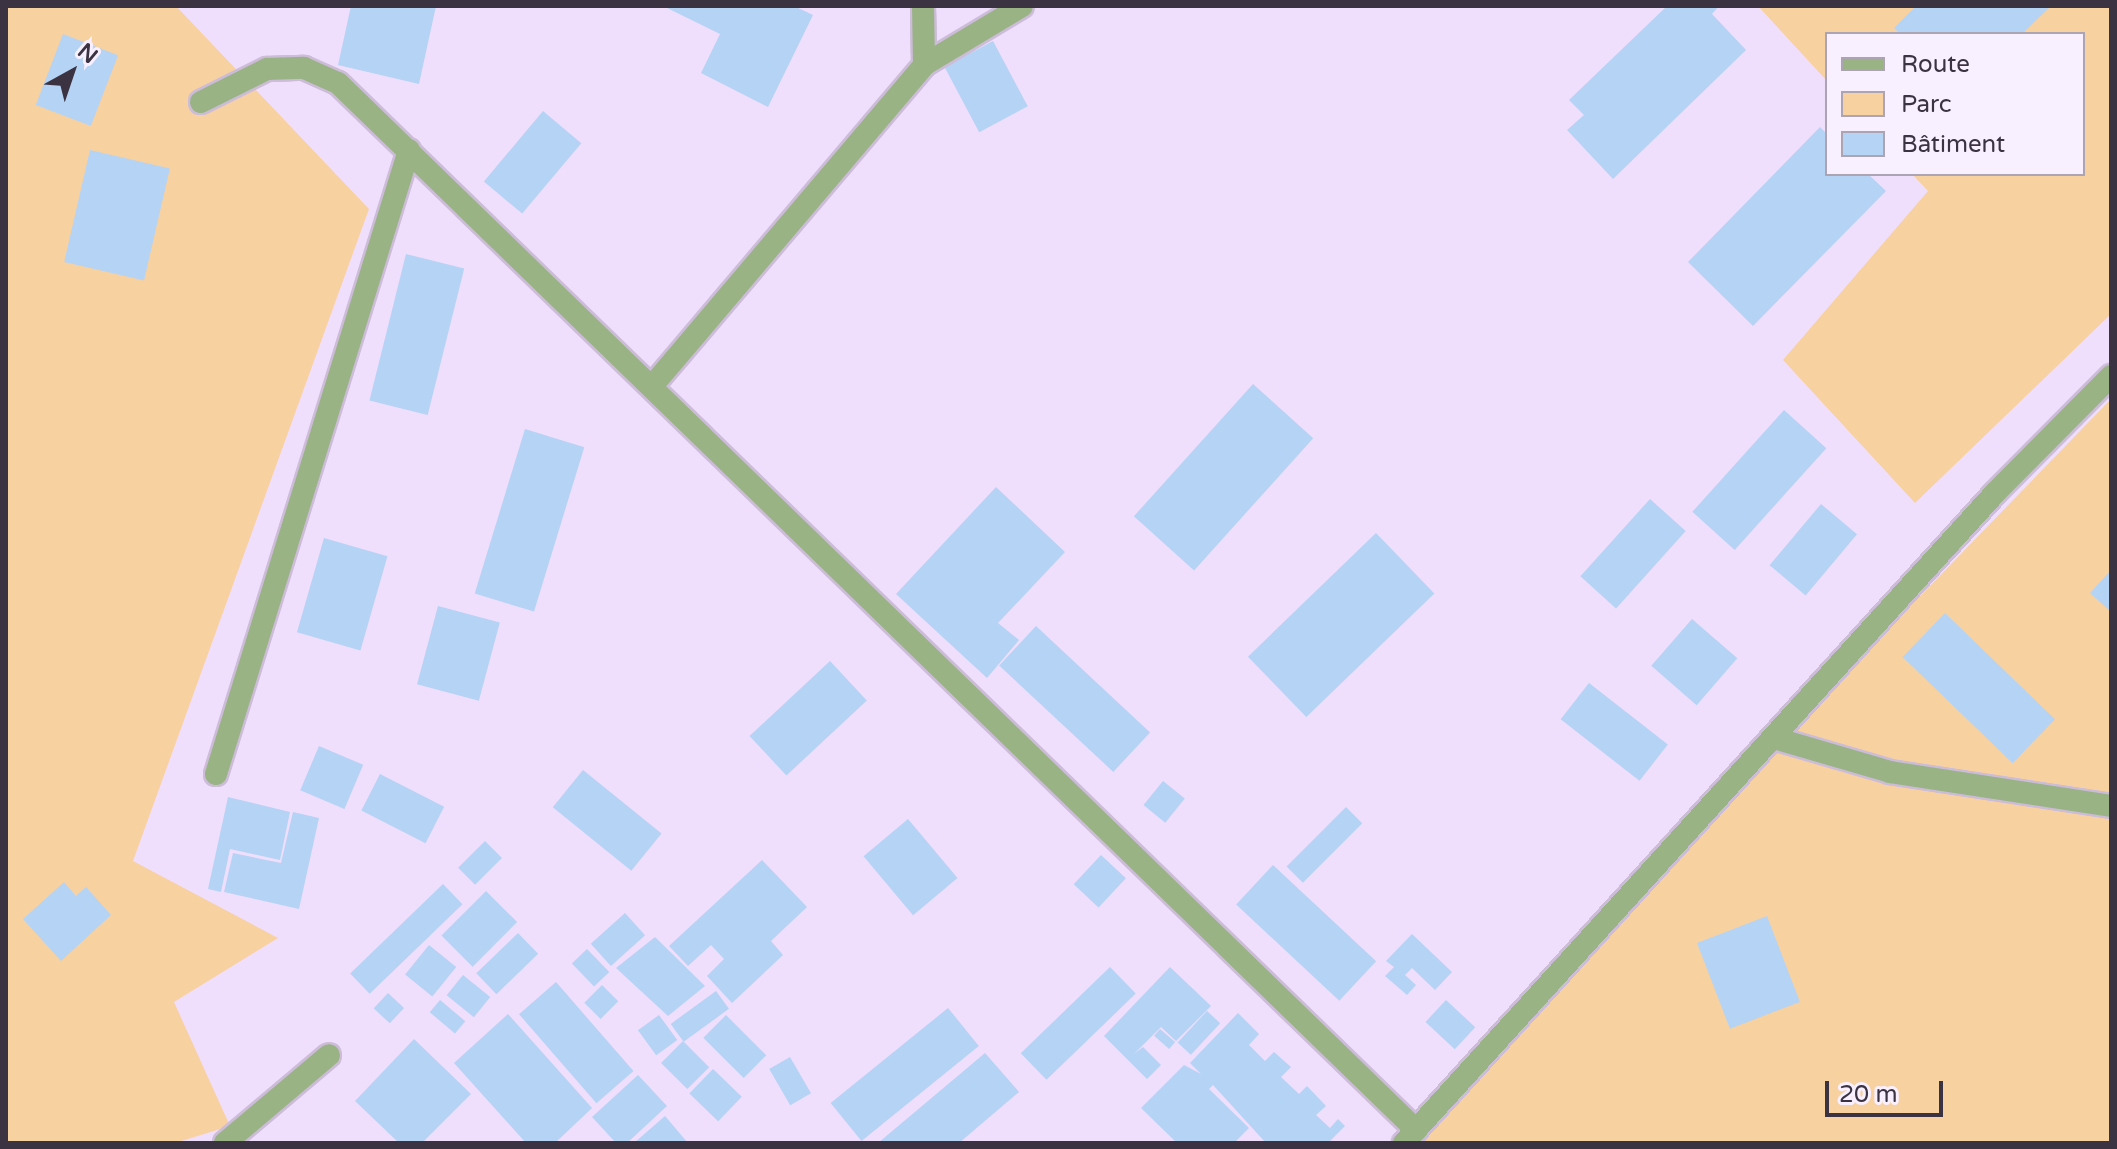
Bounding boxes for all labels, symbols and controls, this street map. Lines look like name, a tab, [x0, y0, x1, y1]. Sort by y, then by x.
north arrow	[32, 32, 112, 112]
legend	[1825, 32, 2085, 176]
text: N	[72, 38, 103, 69]
text: Route	[1901, 50, 1970, 79]
text: Parc	[1901, 90, 1952, 119]
text: Bâtiment	[1901, 130, 2005, 159]
scale bar	[1829, 1065, 1947, 1115]
text: 20 m	[1839, 1080, 1897, 1109]

